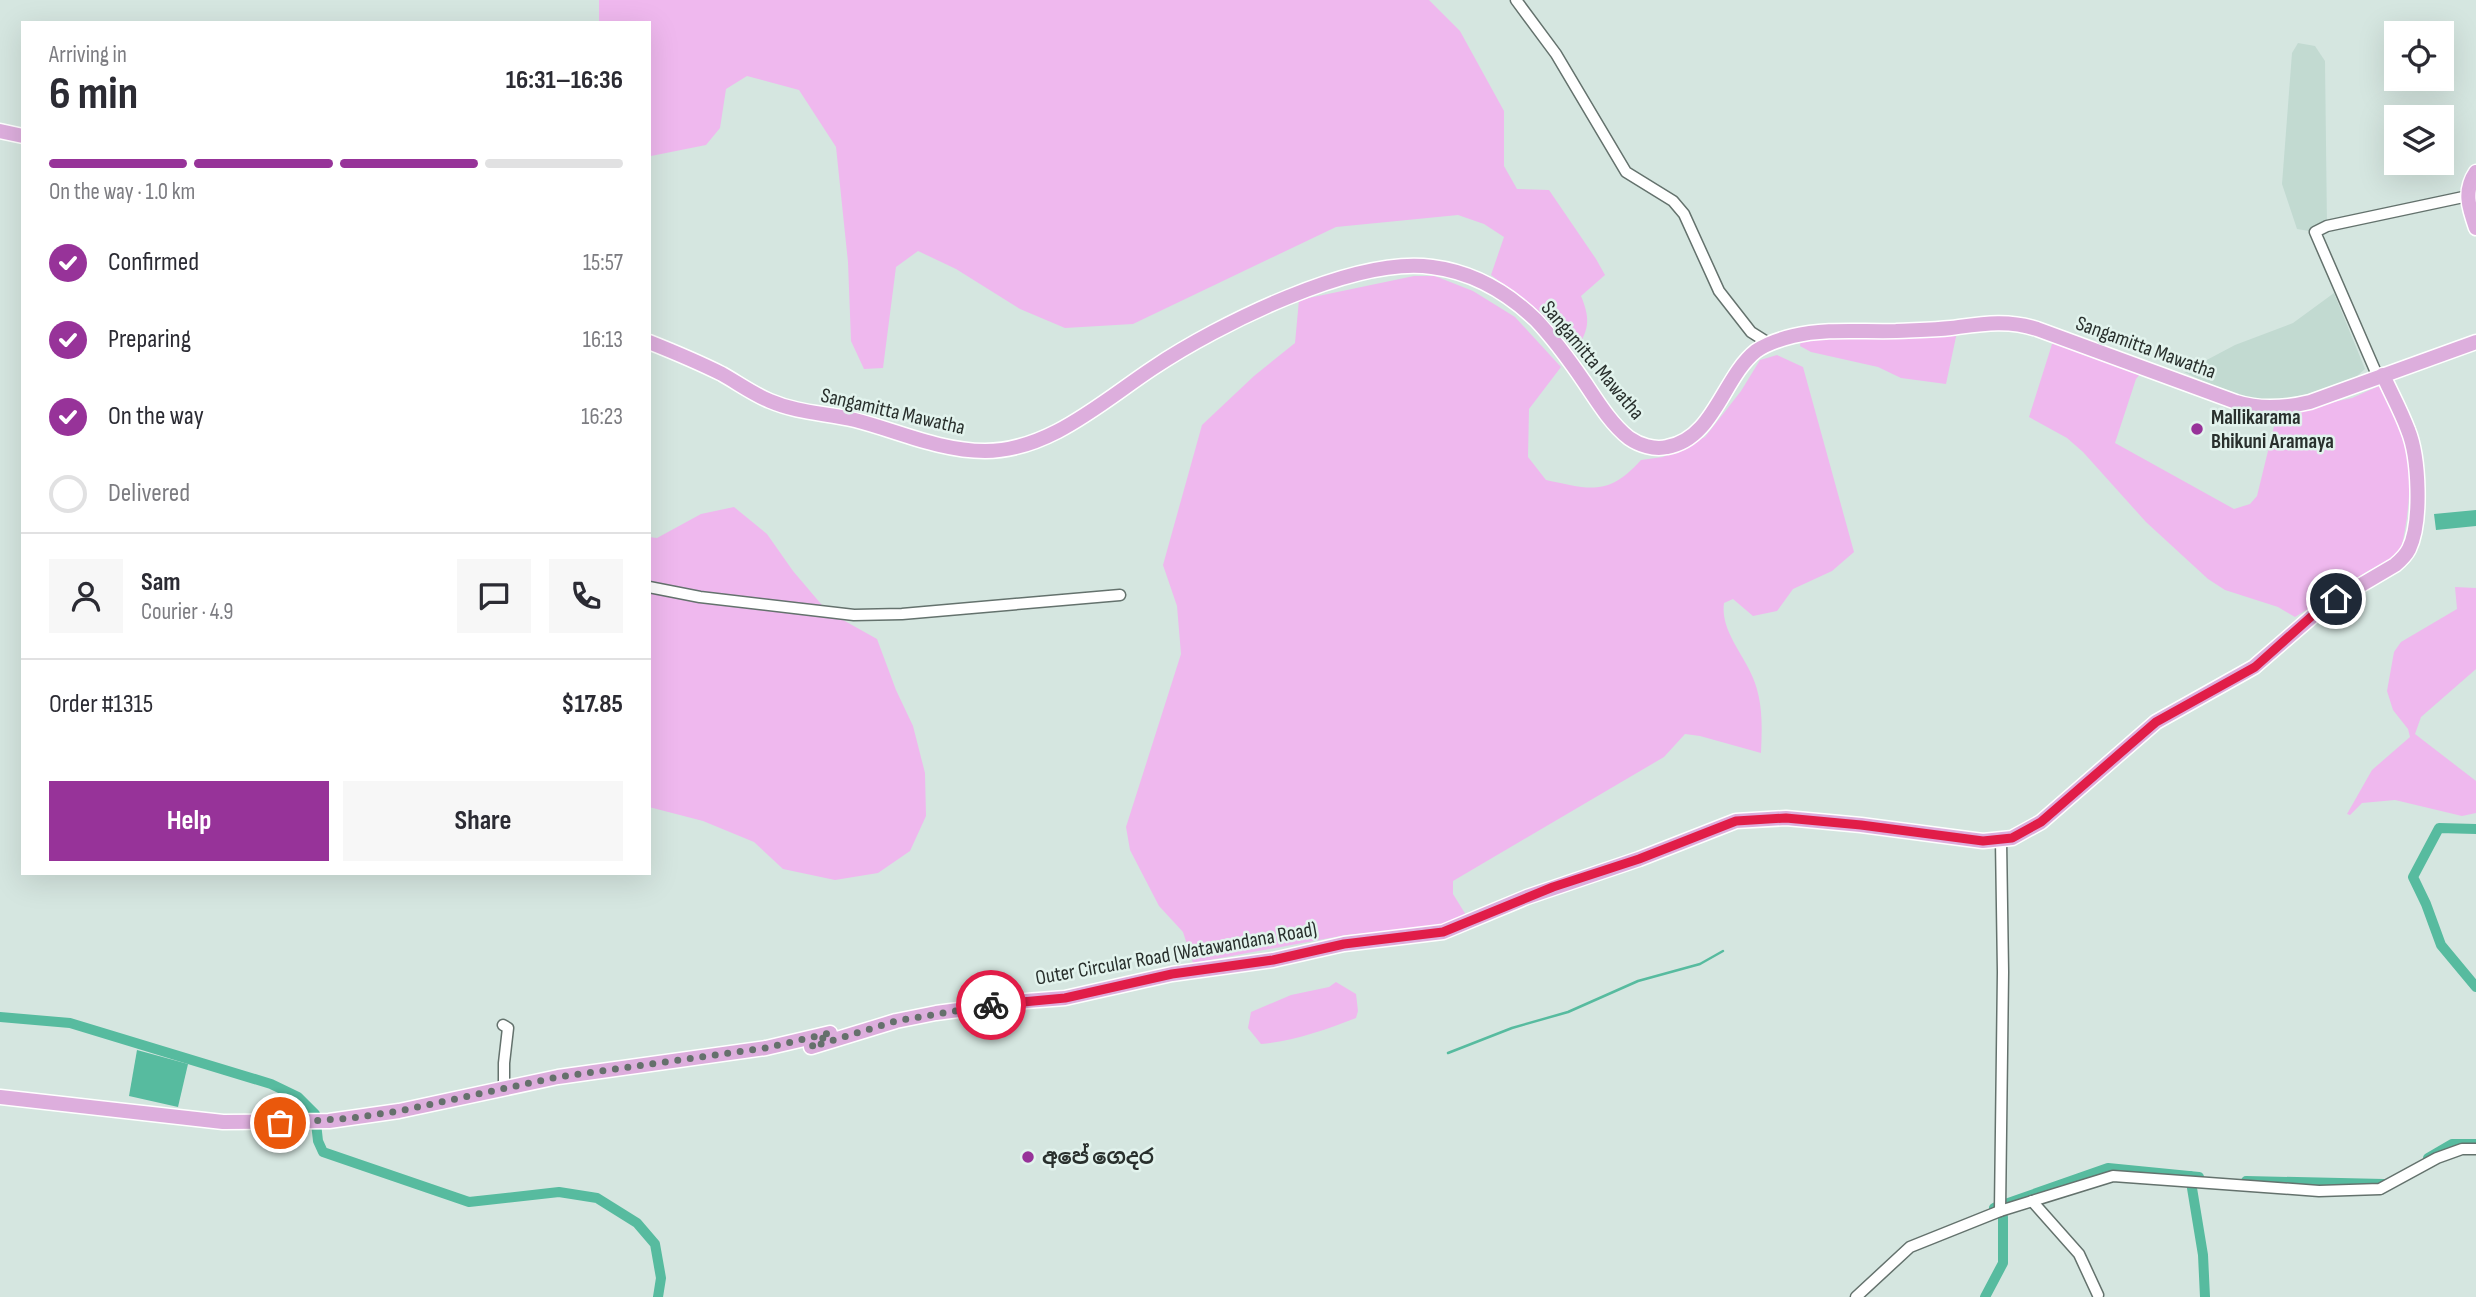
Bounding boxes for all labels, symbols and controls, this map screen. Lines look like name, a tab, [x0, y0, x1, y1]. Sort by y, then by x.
map controls	[2384, 21, 2454, 175]
button: locate	[2384, 21, 2454, 91]
text: Arriving in	[49, 41, 127, 69]
text: 16:31–16:36	[506, 65, 623, 96]
text: 6 min	[49, 67, 138, 122]
button: layers	[2384, 105, 2454, 175]
text: On the way · 1.0 km	[49, 178, 195, 206]
icon: check	[49, 244, 87, 282]
text: Confirmed	[108, 247, 199, 278]
text: 15:57	[583, 249, 623, 277]
street label: Sangamitta Mawatha	[1536, 296, 1650, 425]
street label: Sangamitta Mawatha	[2072, 311, 2219, 384]
icon: check	[49, 321, 87, 359]
text: Preparing	[108, 324, 191, 355]
text: 16:13	[583, 326, 623, 354]
street label: Sangamitta Mawatha	[818, 383, 967, 440]
icon: check	[49, 398, 87, 436]
text: On the way	[108, 401, 204, 432]
text: 16:23	[581, 403, 623, 431]
place label: Mallikarama Bhikuni Aramaya	[2211, 405, 2334, 454]
marker: Mallikarama Bhikuni Aramaya	[2189, 421, 2205, 437]
text: Delivered	[108, 478, 190, 509]
button: person	[49, 559, 123, 633]
button: chat	[457, 559, 531, 633]
button: phone	[549, 559, 623, 633]
text: Sam	[141, 567, 181, 598]
pin	[2306, 569, 2366, 629]
icon: home	[2317, 580, 2355, 618]
text: Courier · 4.9	[141, 598, 233, 626]
text: Order #1315	[49, 689, 153, 720]
text: $17.85	[561, 689, 623, 720]
button: Help	[49, 781, 329, 861]
button: Share	[343, 781, 623, 861]
street label: Outer Circular Road (Watawandana Road)	[1033, 916, 1319, 991]
courier	[956, 970, 1026, 1040]
icon: bike	[972, 986, 1010, 1024]
pin	[250, 1093, 310, 1153]
icon: bag	[261, 1104, 299, 1142]
place label: අපේ ගෙදර	[1042, 1143, 1154, 1170]
marker: අපේ ගෙදර	[1020, 1149, 1036, 1165]

